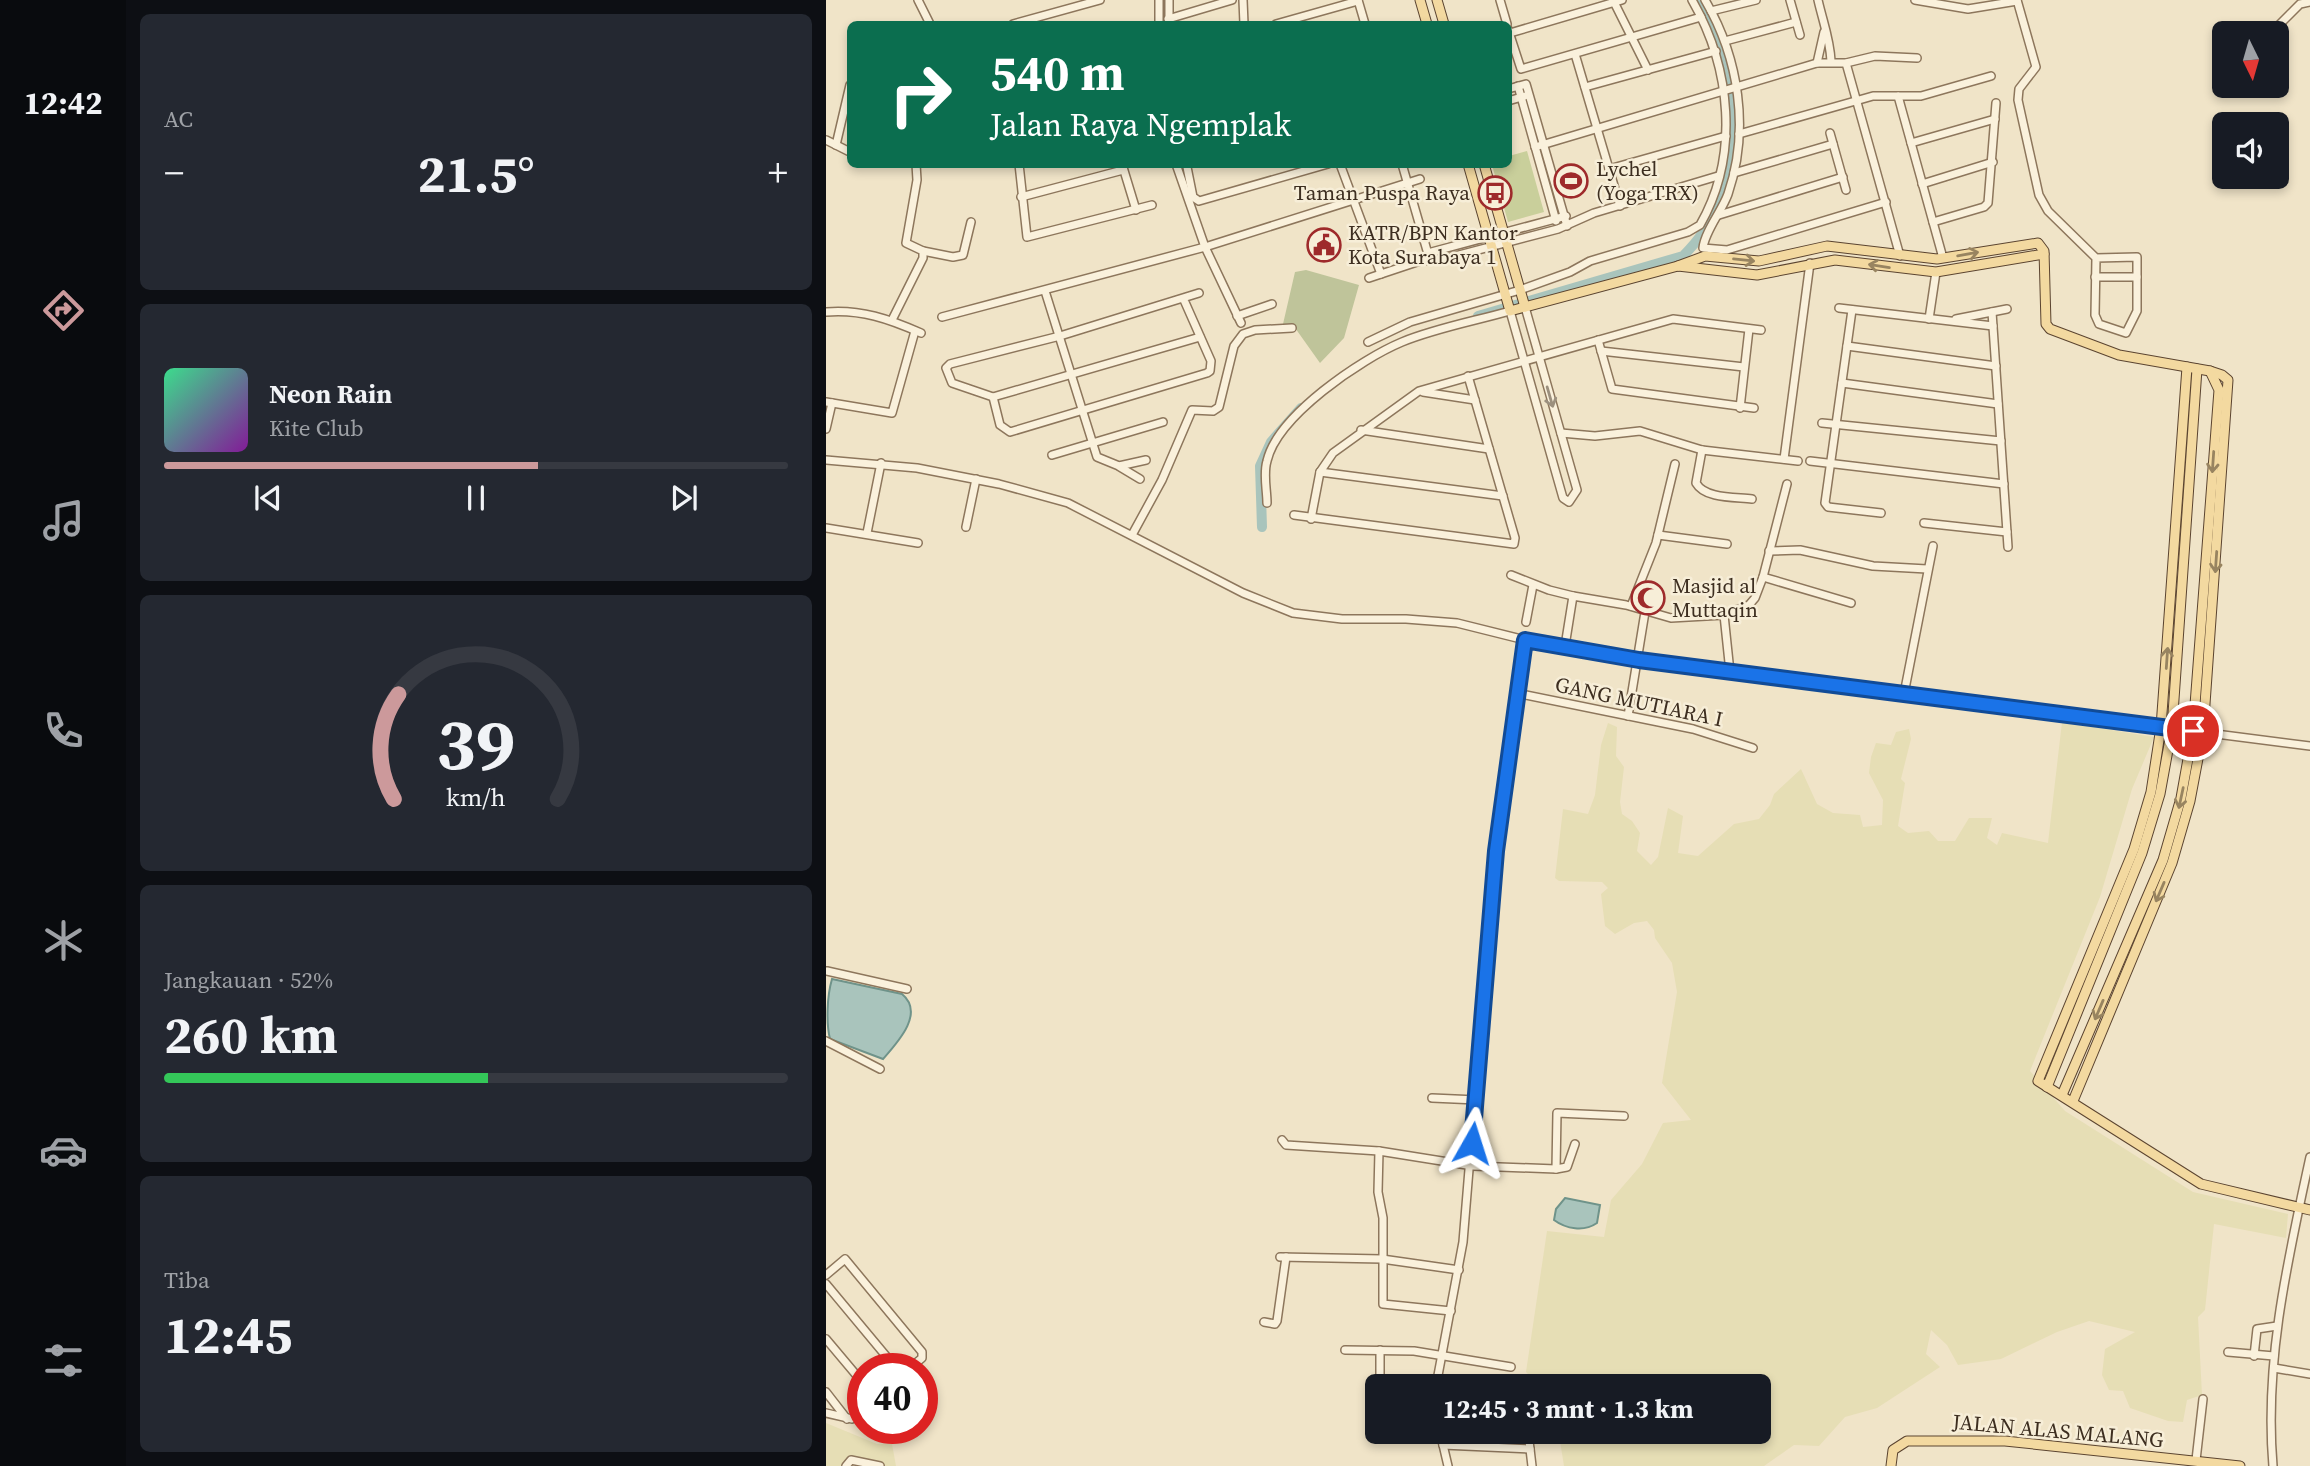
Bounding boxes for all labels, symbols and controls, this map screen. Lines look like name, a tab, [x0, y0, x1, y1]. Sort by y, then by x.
north arrow	[2212, 21, 2289, 98]
map controls	[2212, 21, 2289, 189]
text: 540 m	[990, 39, 1125, 106]
icon: right	[875, 49, 966, 140]
text: 12:42	[24, 81, 102, 125]
text: AC	[164, 103, 193, 135]
text: Jalan Raya Ngemplak	[990, 103, 1291, 147]
button: sound	[2212, 112, 2289, 189]
text: 21.5°	[417, 138, 535, 209]
text: −	[164, 147, 184, 199]
text: +	[768, 147, 788, 199]
place label: Lychel (Yoga TRX)	[1596, 154, 1699, 207]
sports icon: Lychel (Yoga TRX)	[1552, 162, 1590, 200]
bus stop icon: Taman Puspa Raya	[1476, 174, 1514, 212]
place label: Taman Puspa Raya	[1294, 178, 1470, 207]
place label: KATR/BPN Kantor Kota Surabaya 1	[1348, 218, 1518, 271]
public building icon: KATR/BPN Kantor Kota Surabaya 1	[1305, 226, 1343, 264]
one-way arrow	[1956, 247, 1979, 260]
one-way arrow	[1732, 253, 1755, 266]
one-way arrow	[1869, 260, 1891, 273]
icon: directions	[39, 286, 88, 335]
text: Neon Rain	[269, 376, 392, 412]
one-way arrow	[1545, 385, 1558, 407]
text: Kite Club	[269, 412, 364, 444]
one-way arrow	[2206, 450, 2219, 472]
icon: previous	[249, 479, 287, 517]
icon: pause	[457, 479, 495, 517]
icon: next	[665, 479, 703, 517]
icon: music	[39, 496, 88, 545]
one-way arrow	[2209, 551, 2222, 573]
place label: Masjid al Muttaqin	[1672, 571, 1758, 624]
mosque icon: Masjid al Muttaqin	[1629, 579, 1667, 617]
one-way arrow	[2161, 648, 2174, 670]
street label: GANG MUTIARA I	[1553, 670, 1726, 733]
text: 39	[437, 694, 515, 793]
pin	[2163, 701, 2223, 761]
icon: phone	[39, 706, 88, 755]
icon: arrive	[2174, 712, 2212, 750]
text: km/h	[446, 780, 506, 814]
one-way arrow	[2173, 786, 2187, 809]
one-way arrow	[2153, 881, 2166, 903]
icon: climate	[39, 916, 88, 965]
text: Jangkauan · 52%	[164, 964, 333, 996]
one-way arrow	[2091, 998, 2104, 1020]
text: 260 km	[164, 999, 338, 1070]
position arrow	[1435, 1106, 1509, 1180]
icon: car	[39, 1126, 88, 1175]
text: Tiba	[164, 1264, 210, 1296]
text: 12:45	[164, 1299, 292, 1370]
icon: filters	[39, 1336, 88, 1385]
speed limit sign: 40	[847, 1353, 938, 1444]
text: 12:45 · 3 mnt · 1.3 km	[1442, 1391, 1694, 1427]
street label: JALAN ALAS MALANG	[1950, 1407, 2165, 1454]

